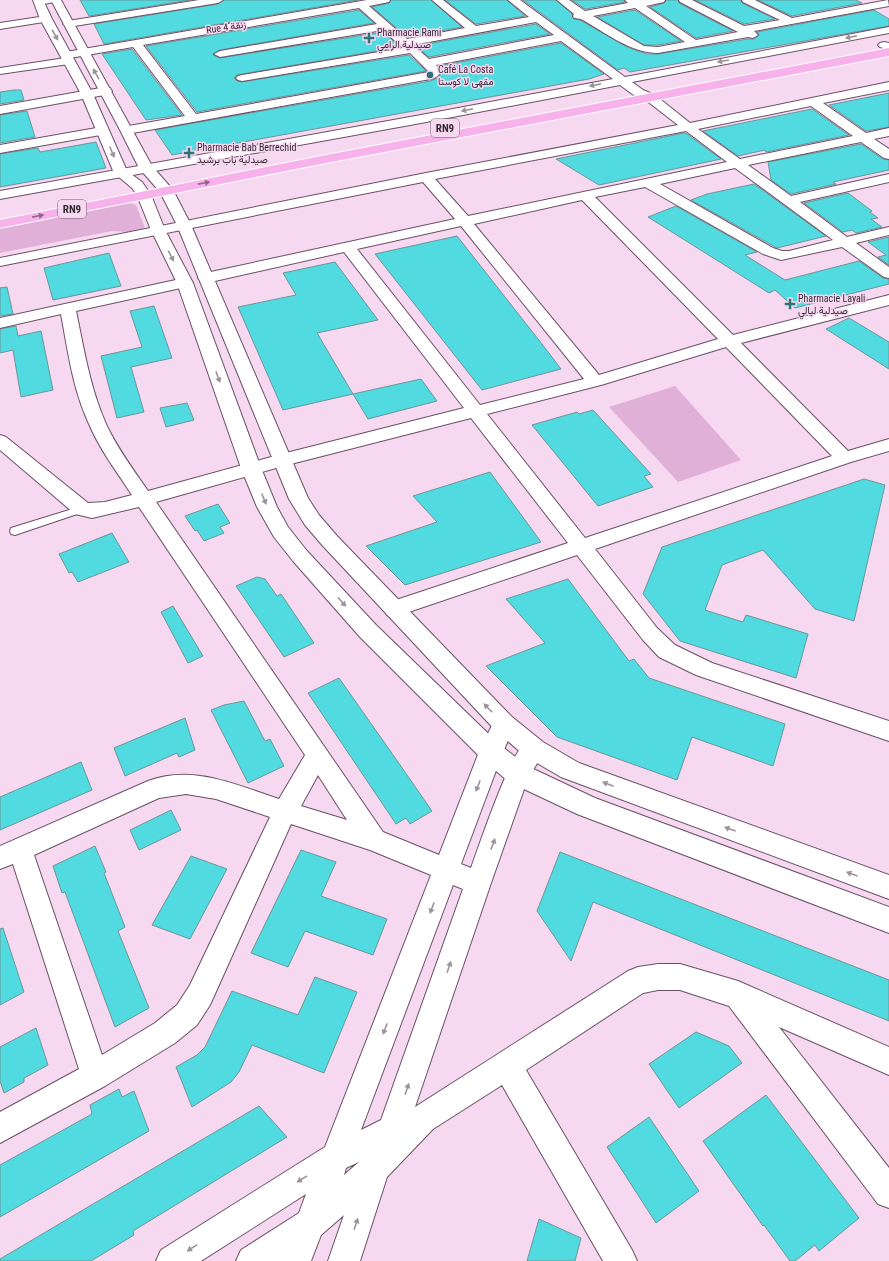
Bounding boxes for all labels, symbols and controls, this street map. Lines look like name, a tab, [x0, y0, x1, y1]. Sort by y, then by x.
street label: Rue 4 زنقة	[205, 18, 247, 37]
place label: Pharmacie Rami صيدلية الرامي	[377, 27, 441, 53]
one-way arrow	[52, 29, 58, 41]
marker: Pharmacie Rami صيدلية الرامي	[364, 33, 374, 43]
one-way arrow	[845, 35, 857, 41]
one-way arrow	[717, 59, 729, 65]
place label: Café La Costa مقهى لا كوستا	[438, 64, 494, 88]
one-way arrow	[92, 68, 99, 80]
marker: Café La Costa مقهى لا كوستا	[425, 70, 435, 80]
one-way arrow	[589, 82, 601, 88]
one-way arrow	[461, 107, 474, 113]
road number: RN9	[431, 119, 459, 137]
place label: Pharmacie Bab Berrechid صيدلية باب برشيد	[197, 142, 296, 166]
one-way arrow	[109, 146, 115, 158]
marker: Pharmacie Bab Berrechid صيدلية باب برشيد	[184, 148, 194, 158]
one-way arrow	[198, 179, 210, 185]
road number: RN9	[58, 200, 86, 218]
one-way arrow	[32, 213, 44, 219]
one-way arrow	[168, 250, 174, 262]
place label: Pharmacie Layali صيدلية ليالي	[798, 293, 865, 319]
marker: Pharmacie Layali صيدلية ليالي	[785, 299, 795, 309]
one-way arrow	[216, 371, 222, 383]
one-way arrow	[261, 493, 267, 505]
one-way arrow	[337, 596, 346, 607]
one-way arrow	[483, 703, 493, 713]
one-way arrow	[474, 781, 480, 793]
one-way arrow	[602, 781, 614, 787]
one-way arrow	[724, 826, 736, 832]
one-way arrow	[490, 838, 496, 850]
one-way arrow	[846, 871, 858, 877]
one-way arrow	[428, 902, 434, 914]
one-way arrow	[447, 960, 453, 972]
one-way arrow	[381, 1023, 387, 1035]
one-way arrow	[404, 1083, 410, 1095]
one-way arrow	[297, 1175, 307, 1183]
one-way arrow	[353, 1218, 359, 1230]
one-way arrow	[186, 1245, 198, 1252]

